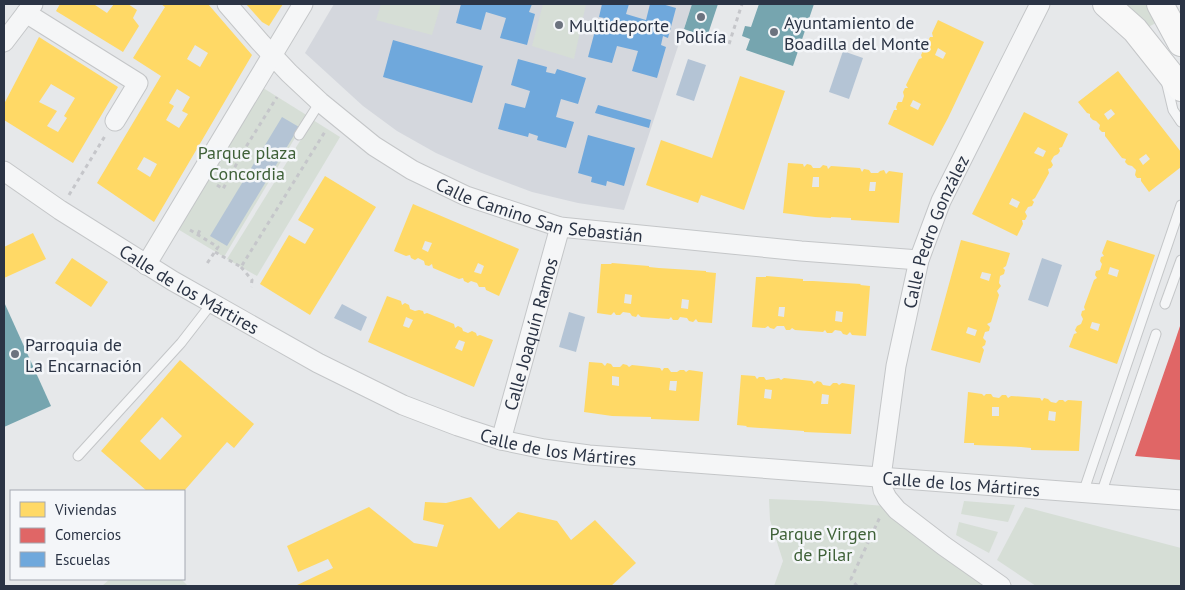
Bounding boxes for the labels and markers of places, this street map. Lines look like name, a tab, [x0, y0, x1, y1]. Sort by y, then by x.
marker: Policía	[695, 11, 707, 23]
place label: Ayuntamiento de Boadilla del Monte	[784, 11, 930, 55]
place label: Multideporte	[569, 14, 669, 37]
marker: Multideporte	[553, 19, 565, 31]
place label: Policía	[675, 25, 727, 48]
marker: Ayuntamiento de Boadilla del Monte	[768, 26, 780, 38]
place label: Parroquia de La Encarnación	[25, 333, 142, 377]
marker: Parroquia de La Encarnación	[9, 348, 21, 360]

